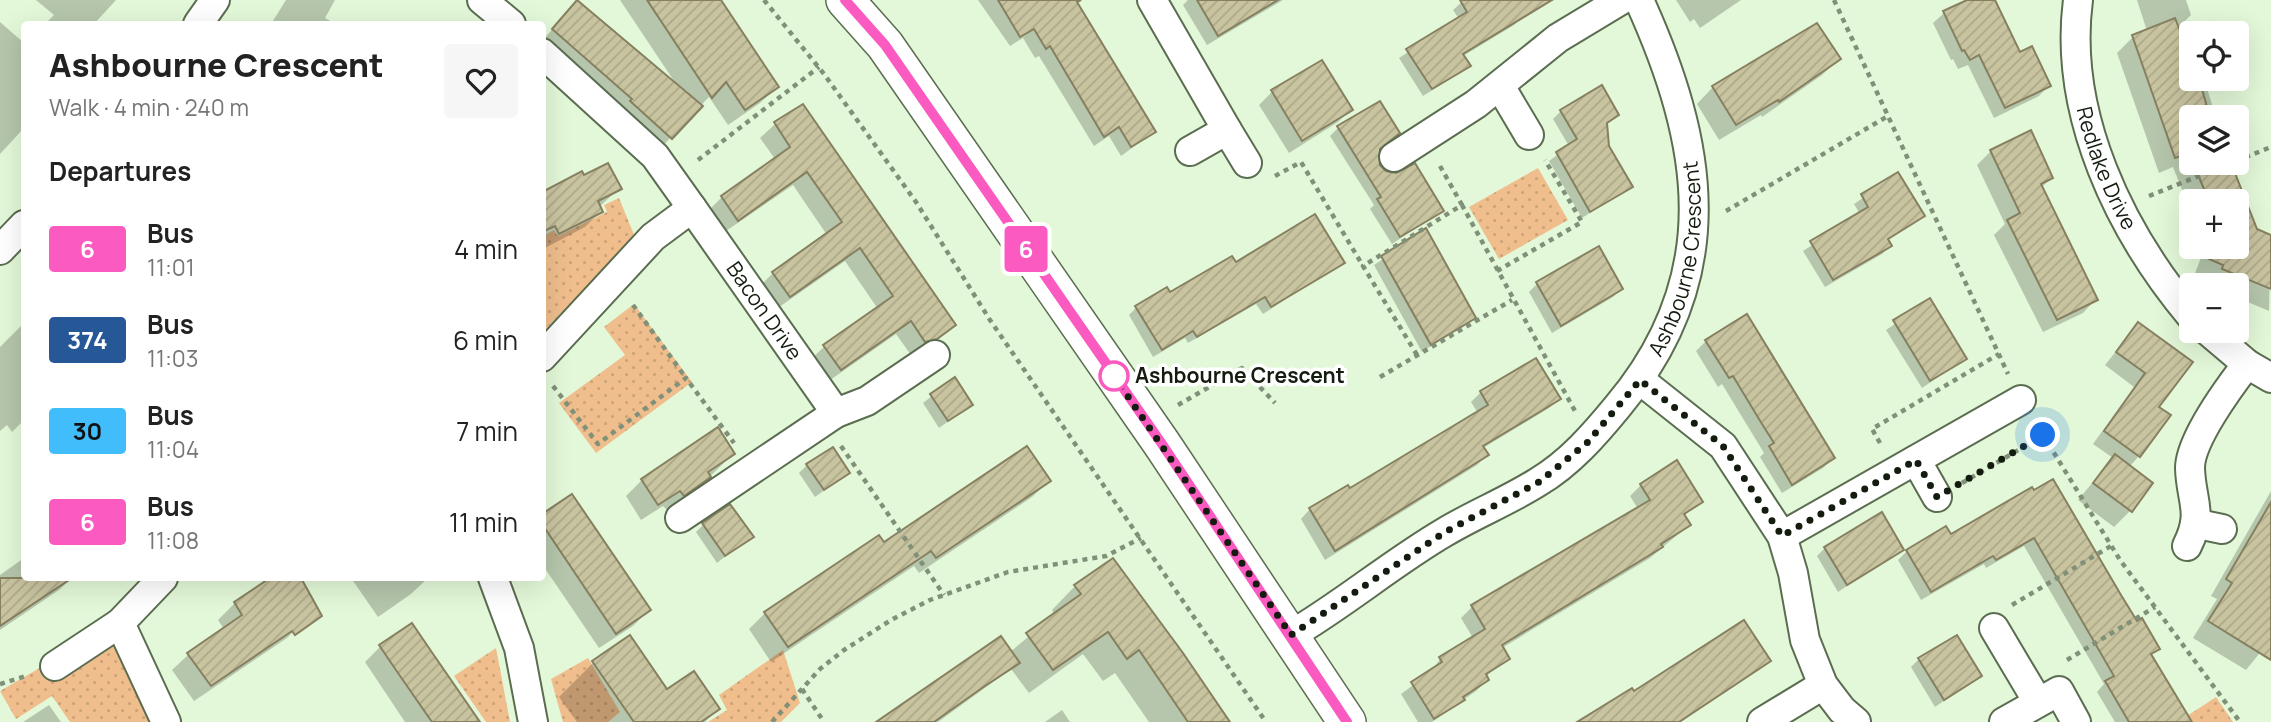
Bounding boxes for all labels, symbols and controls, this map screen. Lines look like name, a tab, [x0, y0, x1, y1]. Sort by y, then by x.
map controls	[2179, 21, 2249, 343]
button: locate	[2179, 21, 2249, 91]
text: Ashbourne Crescent	[49, 42, 384, 87]
button: heart	[444, 44, 518, 118]
text: Walk · 4 min · 240 m	[49, 91, 249, 123]
street label: Redlake Drive	[2071, 104, 2144, 234]
button: layers	[2179, 105, 2249, 175]
text: Departures	[49, 153, 191, 189]
street label: Ashbourne Crescent	[1641, 160, 1707, 361]
button: +	[2179, 189, 2249, 259]
text: Bus	[147, 215, 194, 251]
line badge: 6	[1003, 226, 1049, 272]
text: 4 min	[454, 231, 518, 267]
text: 6	[80, 232, 95, 265]
text: 6	[1019, 232, 1033, 265]
text: 11:01	[147, 251, 195, 283]
street label: Bacon Drive	[721, 256, 809, 365]
button: −	[2179, 273, 2249, 343]
text: Bus	[147, 306, 194, 342]
text: 6 min	[453, 322, 518, 358]
text: 374	[67, 323, 108, 356]
text: 11:03	[147, 342, 199, 374]
marker: Ashbourne Crescent	[1099, 361, 1129, 391]
place label: Ashbourne Crescent	[1135, 361, 1345, 389]
text: Bus	[147, 397, 194, 433]
text: 7 min	[456, 413, 518, 449]
text: 30	[73, 414, 102, 447]
your location	[2025, 417, 2060, 452]
text: 11:04	[147, 433, 199, 465]
text: Bus	[147, 488, 194, 524]
text: 11 min	[449, 504, 518, 540]
text: 6	[80, 505, 95, 538]
text: 11:08	[147, 524, 199, 556]

